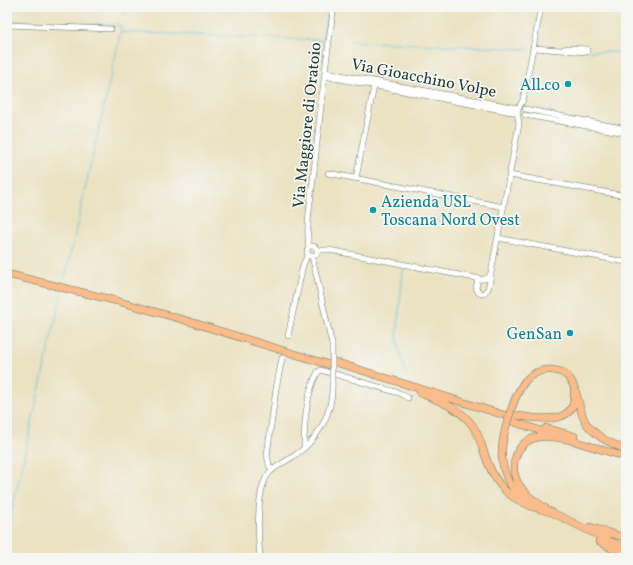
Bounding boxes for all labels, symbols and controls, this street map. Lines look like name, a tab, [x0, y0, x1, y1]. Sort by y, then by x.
street label: Via Maggiore di Oratoio	[288, 41, 328, 209]
street label: Via Gioacchino Volpe	[349, 54, 498, 104]
place label: All.co	[520, 75, 560, 97]
marker: All.co	[563, 79, 573, 89]
place label: Azienda USL Toscana Nord Ovest	[381, 192, 520, 232]
marker: Azienda USL Toscana Nord Ovest	[368, 205, 378, 215]
place label: GenSan	[507, 324, 562, 346]
marker: GenSan	[565, 328, 575, 338]

